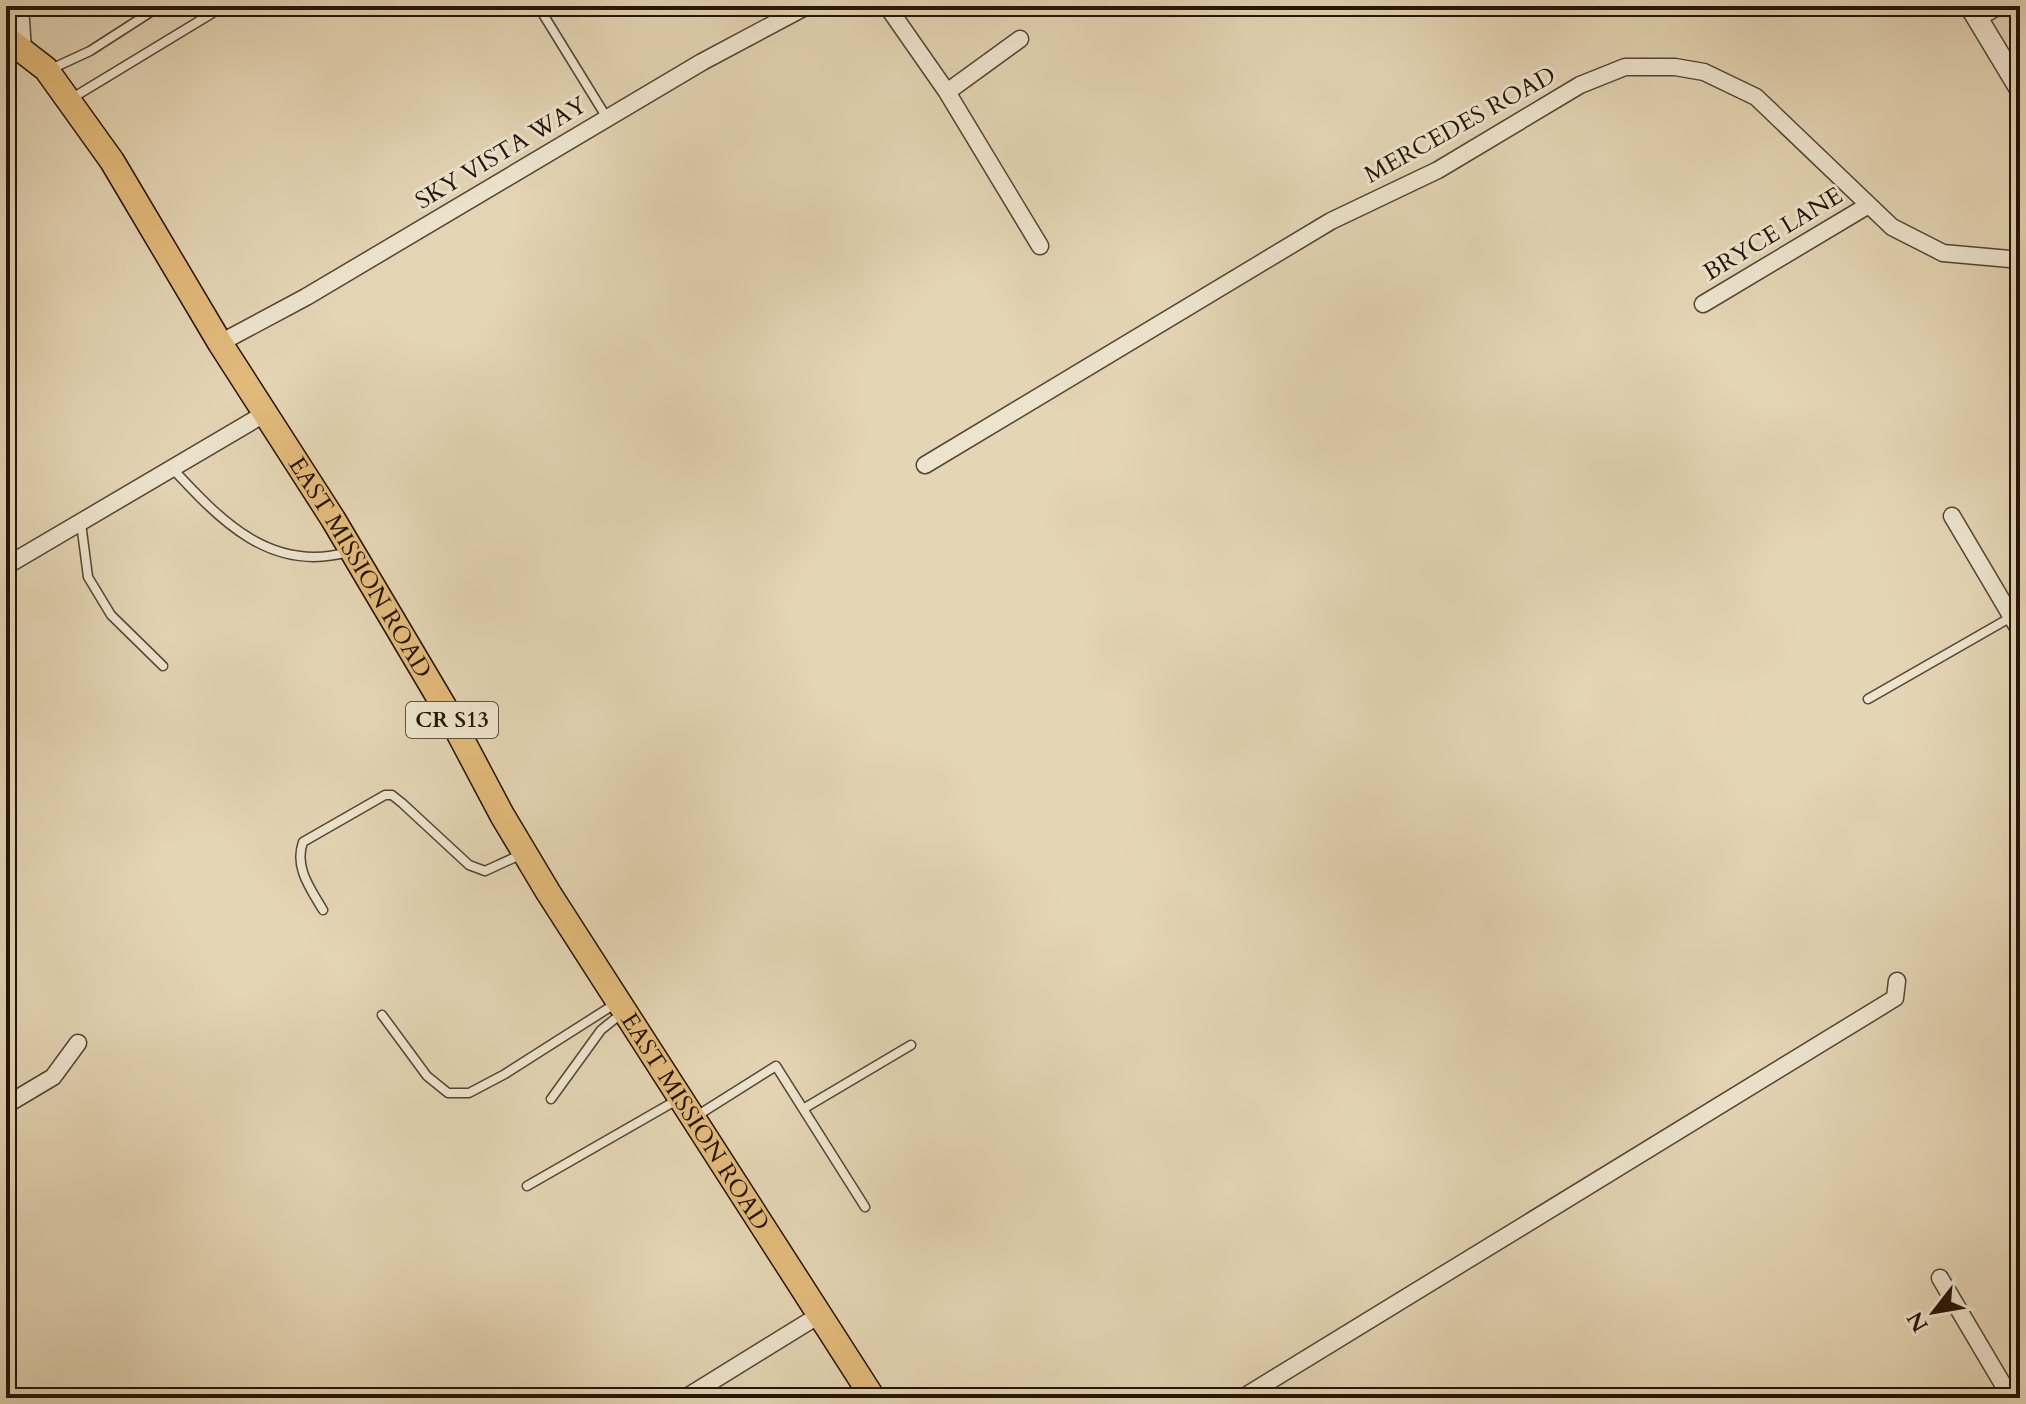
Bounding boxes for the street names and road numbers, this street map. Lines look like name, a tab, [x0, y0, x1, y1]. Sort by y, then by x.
street label: MERCEDES ROAD	[1358, 59, 1562, 191]
street label: SKY VISTA WAY	[409, 89, 593, 217]
street label: BRYCE LANE	[1697, 179, 1849, 289]
street label: EAST MISSION ROAD	[281, 450, 440, 684]
road number: CR S13	[406, 702, 498, 738]
street label: EAST MISSION ROAD	[613, 1006, 778, 1237]

